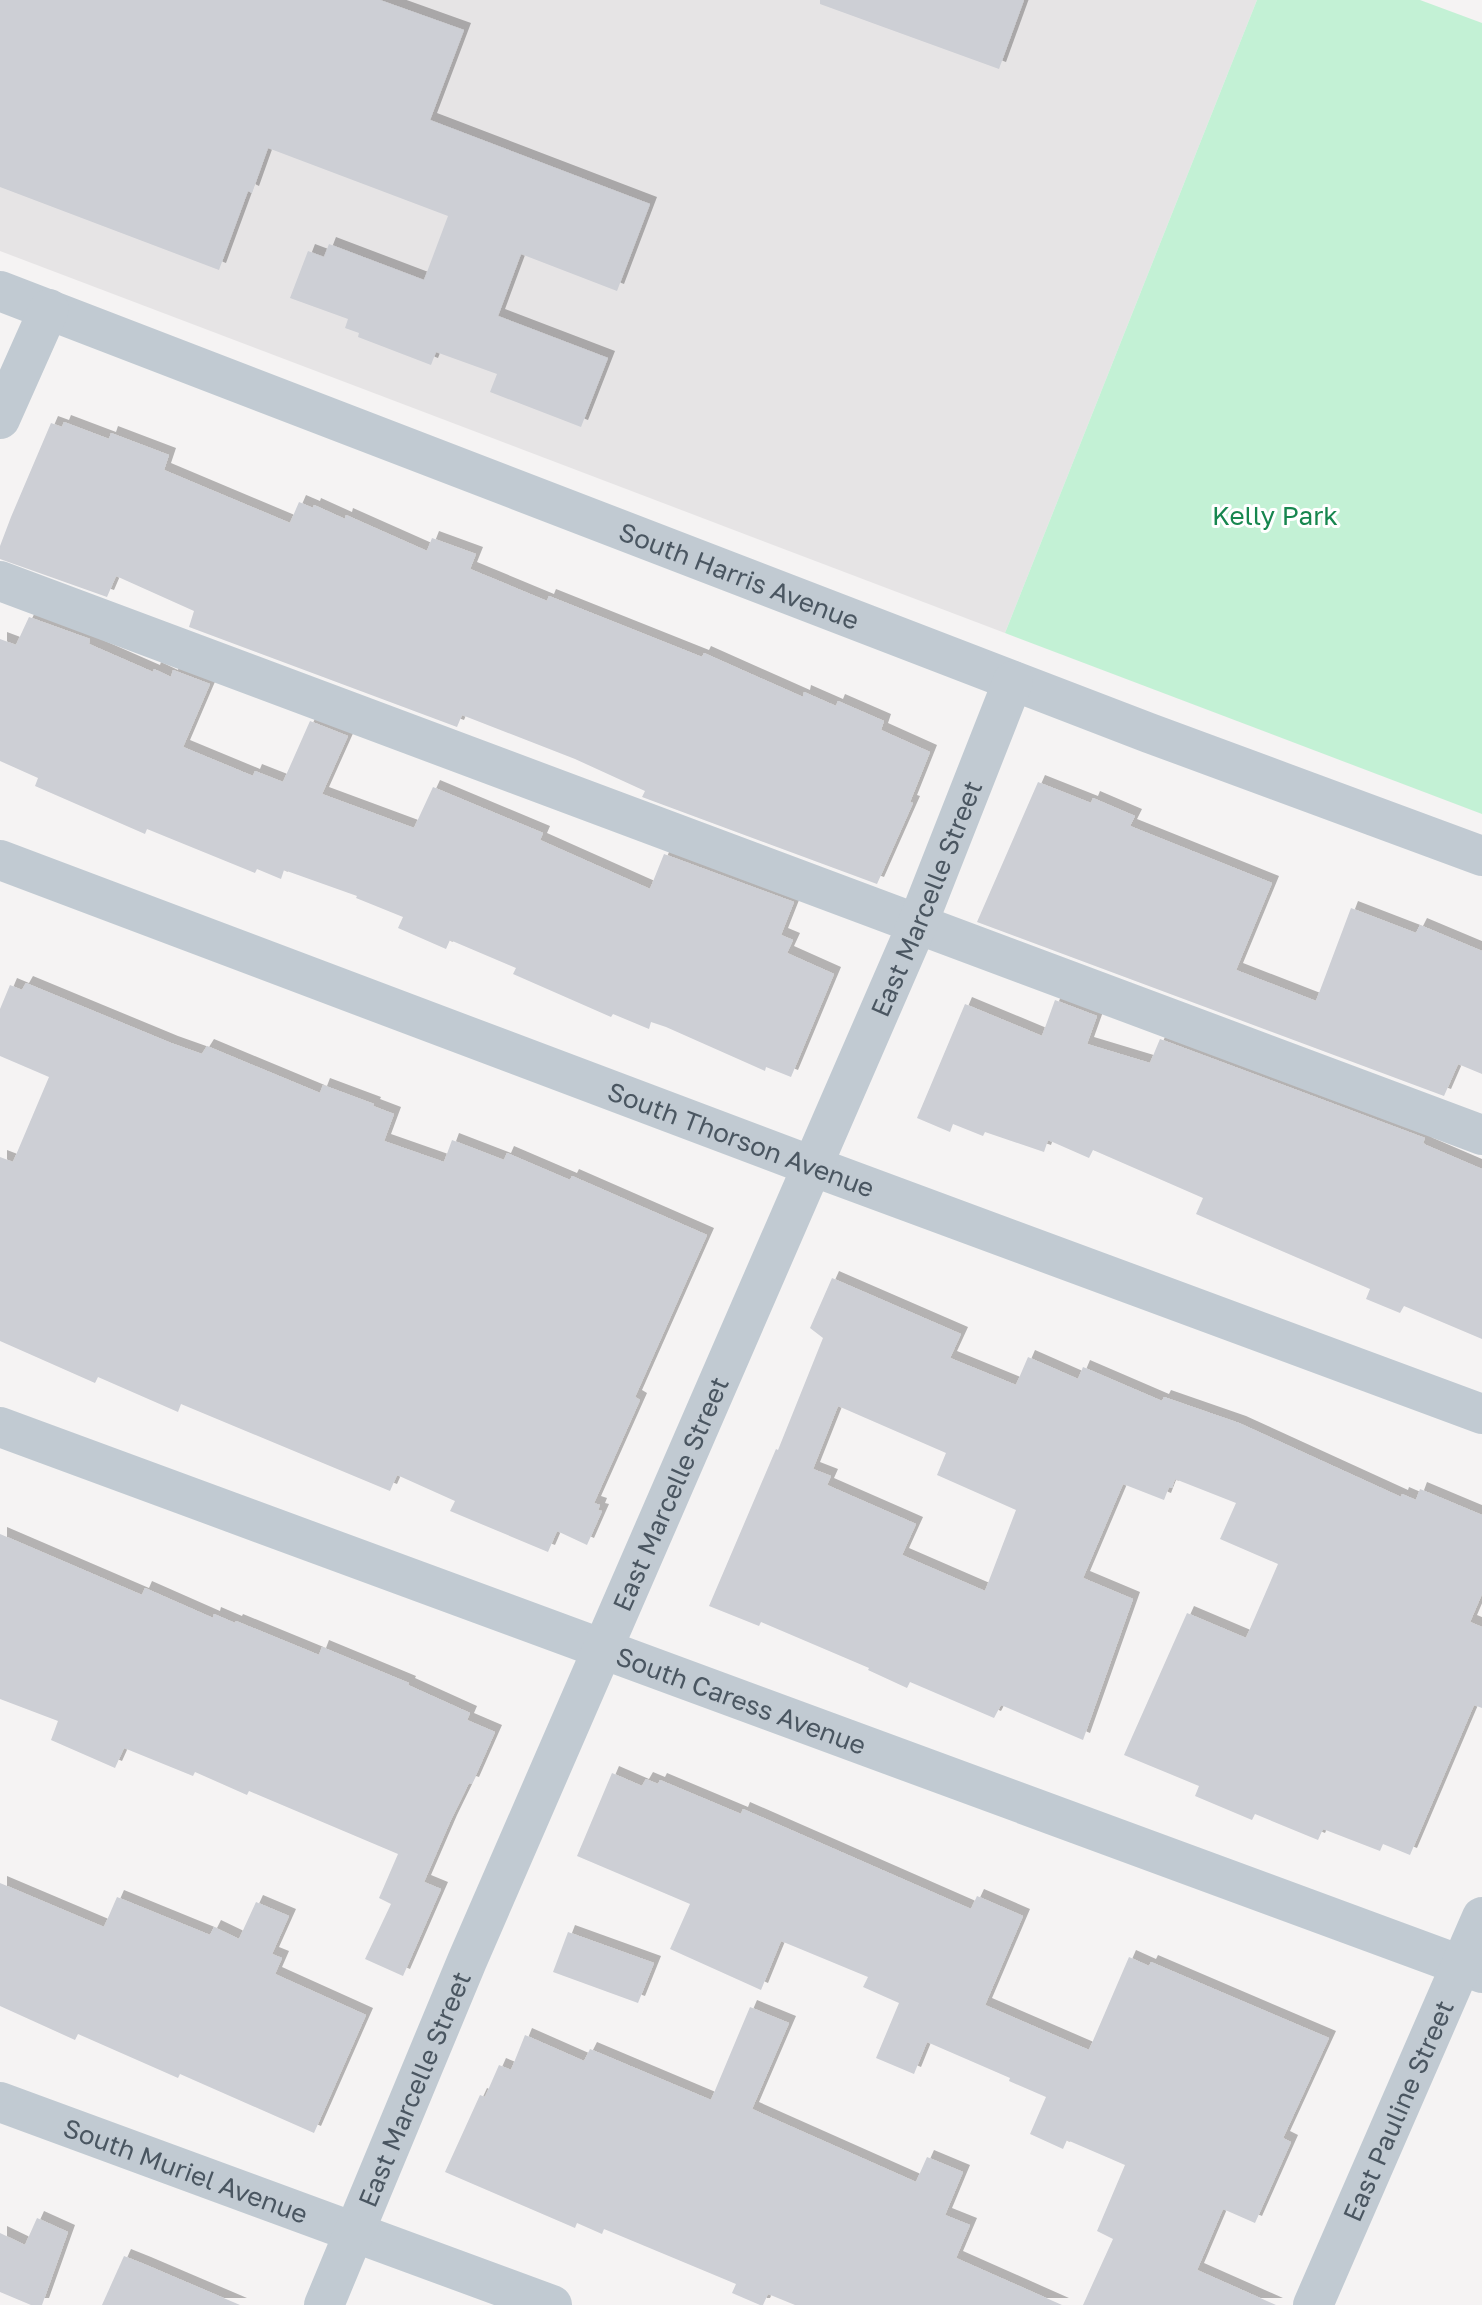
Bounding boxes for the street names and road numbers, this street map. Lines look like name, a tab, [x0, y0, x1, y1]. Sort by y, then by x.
street label: South Harris Avenue	[615, 515, 864, 636]
street label: East Marcelle Street	[864, 776, 988, 1021]
street label: South Thorson Avenue	[603, 1075, 879, 1203]
street label: East Marcelle Street	[606, 1372, 734, 1616]
street label: South Caress Avenue	[612, 1640, 871, 1760]
street label: East Marcelle Street	[351, 1967, 477, 2211]
street label: East Pauline Street	[1336, 1995, 1459, 2226]
street label: South Muriel Avenue	[59, 2111, 312, 2229]

